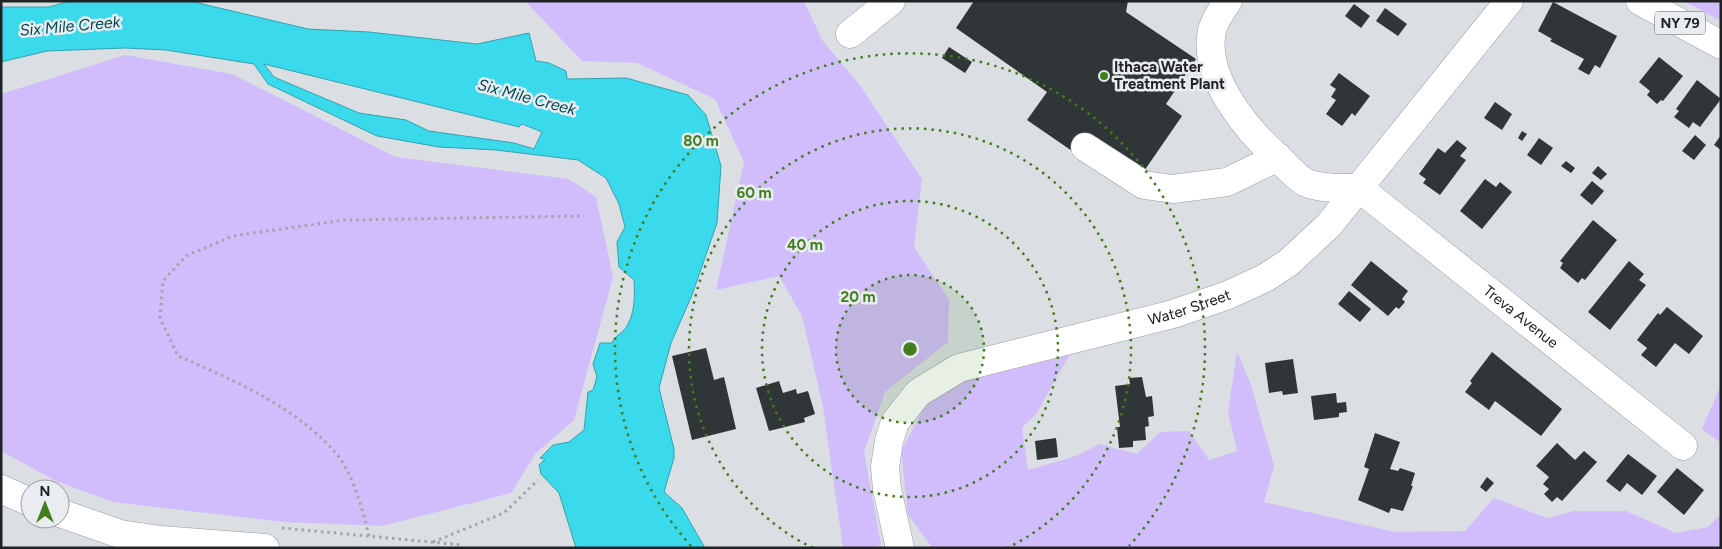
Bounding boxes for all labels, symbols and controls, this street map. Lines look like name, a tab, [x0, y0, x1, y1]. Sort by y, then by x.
water label: Six Mile Creek	[19, 12, 122, 40]
road number: NY 79	[1655, 12, 1705, 34]
place label: Ithaca Water Treatment Plant	[1114, 58, 1225, 93]
marker: Ithaca Water Treatment Plant	[1098, 70, 1110, 82]
water label: Six Mile Creek	[476, 75, 579, 120]
text: 80 m	[683, 132, 719, 150]
text: 60 m	[736, 184, 772, 202]
text: 40 m	[787, 236, 823, 254]
street label: Treva Avenue	[1480, 282, 1562, 352]
street label: Water Street	[1146, 286, 1234, 329]
text: 20 m	[840, 288, 876, 306]
centre of rings	[901, 340, 919, 358]
north arrow	[20, 479, 70, 529]
text: N	[40, 483, 50, 500]

